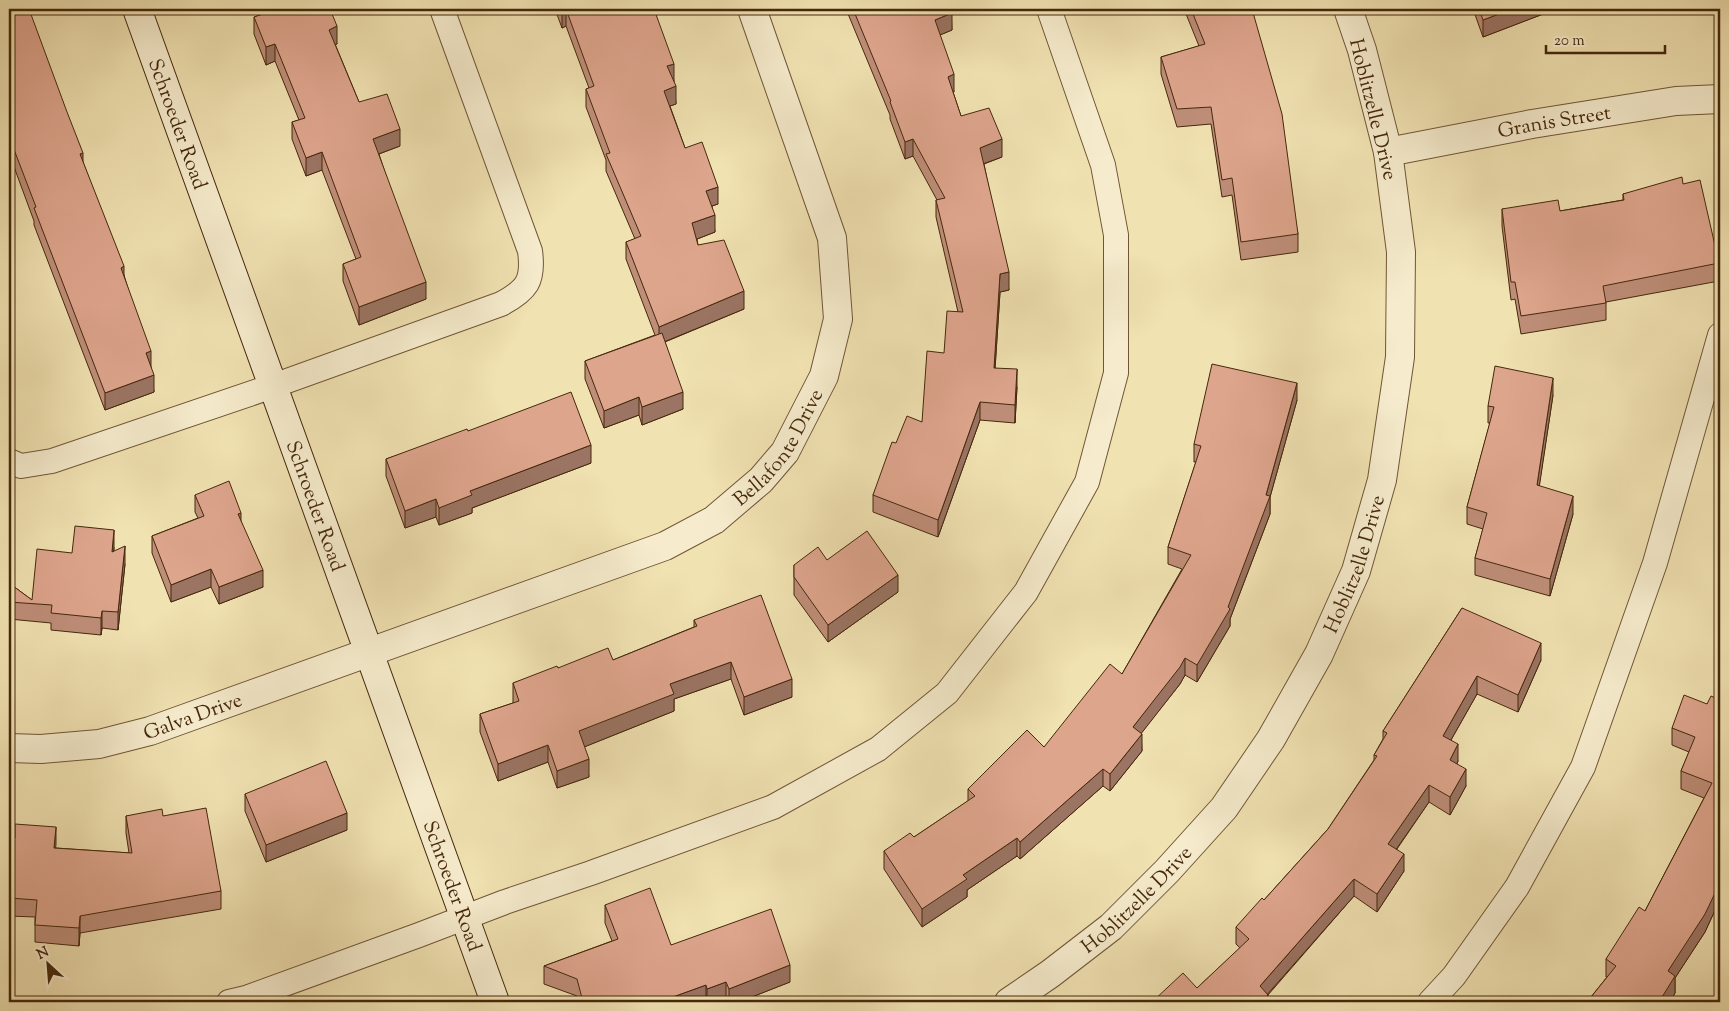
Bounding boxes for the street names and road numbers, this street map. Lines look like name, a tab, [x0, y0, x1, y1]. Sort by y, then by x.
street label: Hoblitzelle Drive	[1340, 36, 1403, 183]
street label: Schroeder Road	[139, 55, 213, 194]
street label: Granis Street	[1495, 100, 1613, 147]
street label: Bellafonte Drive	[728, 384, 832, 514]
street label: Schroeder Road	[277, 437, 351, 576]
street label: Hoblitzelle Drive	[1318, 492, 1394, 638]
street label: Galva Drive	[140, 687, 247, 749]
street label: Schroeder Road	[414, 817, 488, 956]
street label: Hoblitzelle Drive	[1076, 840, 1200, 962]

